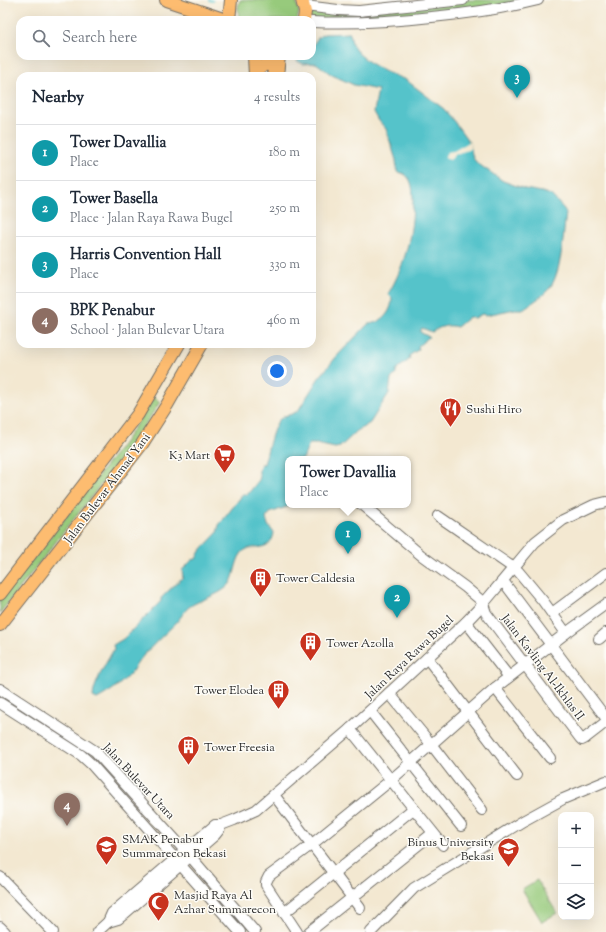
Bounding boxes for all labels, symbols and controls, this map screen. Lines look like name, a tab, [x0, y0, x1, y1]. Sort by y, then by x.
search box	[16, 16, 316, 60]
icon: search	[30, 27, 52, 49]
text: Search here	[62, 28, 137, 49]
pin: 3	[504, 65, 530, 98]
text: Nearby	[32, 86, 84, 110]
text: 4 results	[254, 89, 300, 107]
text: Tower Davallia	[70, 133, 166, 154]
text: 1	[43, 144, 47, 162]
text: 180 m	[269, 144, 300, 162]
text: Place	[70, 154, 99, 172]
text: Tower Basella	[70, 189, 158, 210]
text: 2	[42, 200, 48, 218]
text: 250 m	[269, 200, 300, 218]
text: Place · Jalan Raya Rawa Bugel	[70, 210, 233, 228]
text: Harris Convention Hall	[70, 245, 221, 266]
text: 3	[42, 256, 48, 274]
text: 330 m	[269, 256, 300, 274]
text: Place	[70, 266, 99, 284]
text: BPK Penabur	[70, 301, 155, 322]
text: 4	[42, 312, 48, 330]
text: 460 m	[267, 312, 300, 330]
text: School · Jalan Bulevar Utara	[70, 322, 225, 340]
your location	[267, 361, 287, 381]
restaurant icon: Sushi Hiro	[438, 396, 464, 429]
place label: Sushi Hiro	[466, 401, 522, 419]
street label: Jalan Bulevar Ahmad Yani	[60, 429, 156, 549]
supermarket icon: K3 Mart	[212, 442, 238, 475]
place label: K3 Mart	[169, 447, 210, 465]
popup	[285, 456, 411, 508]
text: Tower Davallia	[300, 463, 396, 484]
text: Place	[300, 484, 328, 502]
pin: 1	[335, 521, 361, 554]
building icon: Tower Caldesia	[248, 565, 274, 598]
place label: Tower Caldesia	[276, 570, 356, 588]
pin: 2	[384, 585, 410, 618]
street label: Jalan Kavling Al-Ikhlas II	[496, 610, 588, 724]
street label: Jalan Raya Rawa Bugel	[360, 611, 459, 704]
building icon: Tower Azolla	[298, 630, 324, 663]
place label: Tower Azolla	[326, 635, 394, 653]
building icon: Tower Elodea	[266, 677, 292, 710]
place label: Tower Elodea	[194, 682, 264, 700]
building icon: Tower Freesia	[175, 734, 201, 767]
street label: Jalan Bulevar Utara	[97, 739, 179, 824]
place label: Tower Freesia	[204, 739, 275, 757]
pin: 4	[54, 793, 80, 826]
map controls	[558, 812, 594, 920]
button: +	[558, 812, 594, 848]
place label: SMAK Penabur Summarecon Bekasi	[122, 831, 227, 863]
school or university icon: SMAK Penabur Summarecon Bekasi	[93, 833, 119, 866]
place label: Binus University Bekasi	[407, 834, 495, 866]
school or university icon: Binus University Bekasi	[496, 836, 522, 869]
button: −	[558, 848, 594, 884]
button: layers	[558, 884, 594, 920]
place label: Masjid Raya Al Azhar Summarecon	[174, 887, 276, 919]
mosque icon: Masjid Raya Al Azhar Summarecon	[145, 889, 171, 922]

